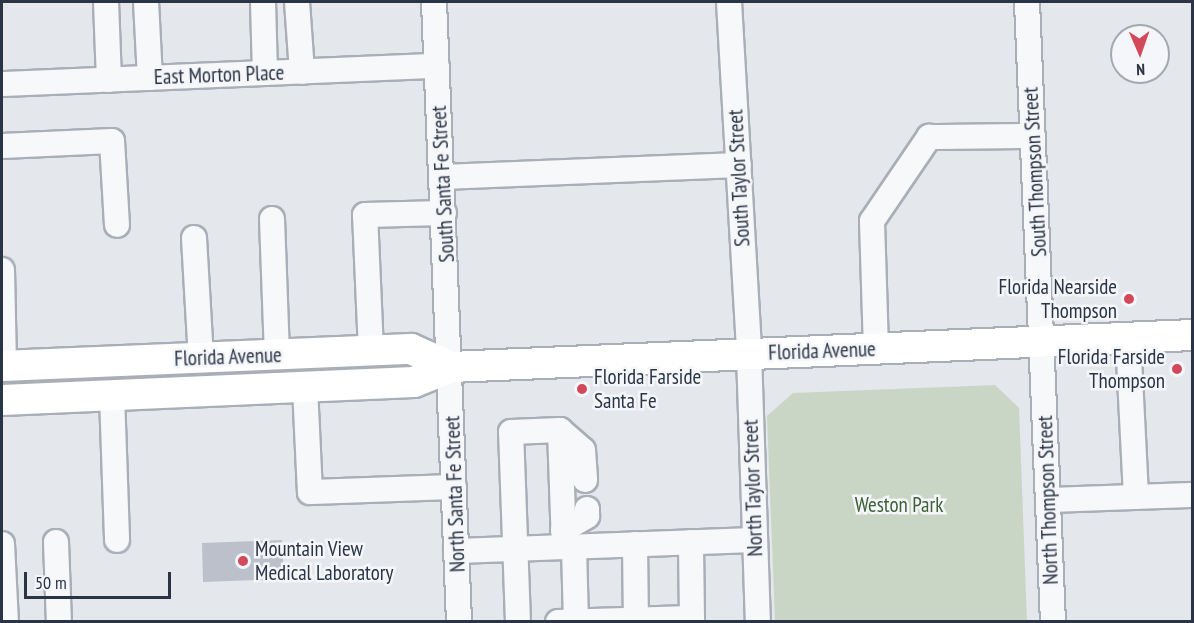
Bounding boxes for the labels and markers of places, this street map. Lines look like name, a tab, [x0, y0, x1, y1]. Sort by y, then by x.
place label: Florida Nearside Thompson	[999, 274, 1117, 324]
marker: Florida Nearside Thompson	[1122, 292, 1136, 306]
place label: Florida Farside Thompson	[1058, 344, 1165, 394]
marker: Florida Farside Thompson	[1170, 362, 1184, 376]
place label: Florida Farside Santa Fe	[594, 364, 701, 414]
marker: Florida Farside Santa Fe	[575, 382, 589, 396]
place label: Mountain View Medical Laboratory	[255, 536, 393, 586]
marker: Mountain View Medical Laboratory	[236, 554, 250, 568]

